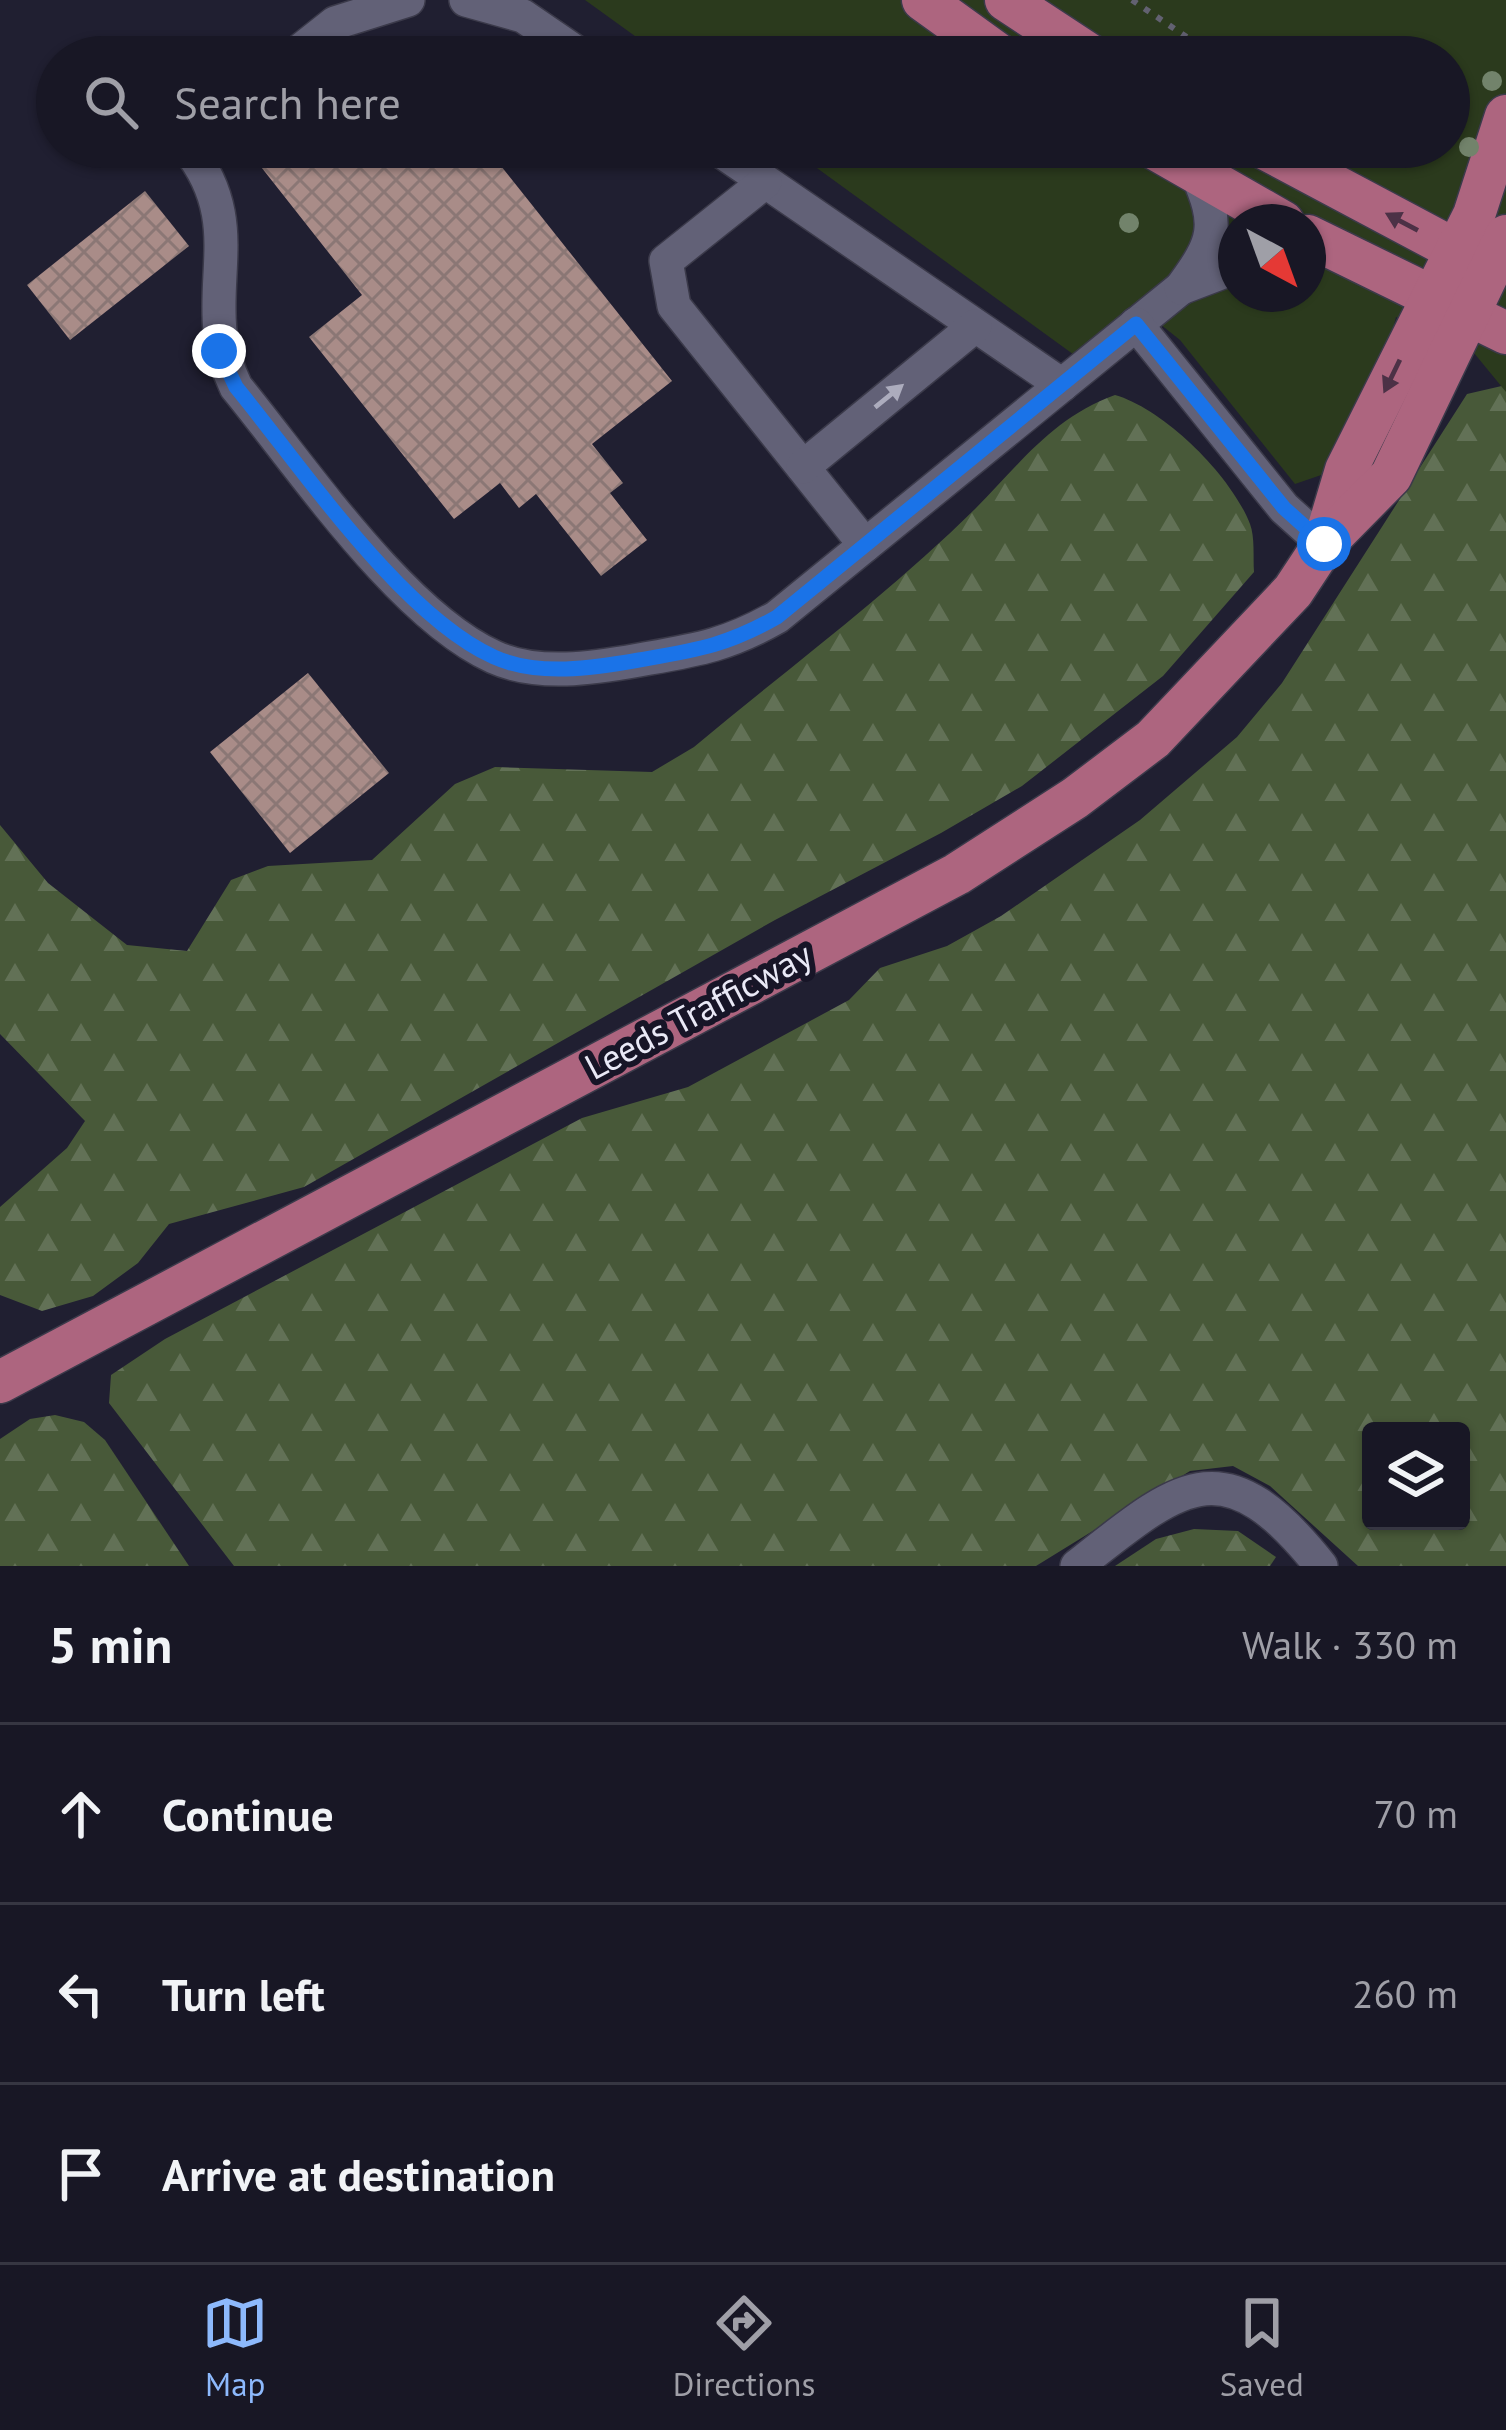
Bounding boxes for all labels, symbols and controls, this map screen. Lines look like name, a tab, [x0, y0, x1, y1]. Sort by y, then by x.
search box	[36, 36, 1470, 168]
icon: search	[78, 69, 144, 135]
text: Search here	[174, 73, 401, 131]
north arrow	[1218, 204, 1326, 312]
one-way arrow	[1385, 212, 1420, 233]
route end	[192, 324, 246, 378]
one-way arrow	[1382, 359, 1402, 394]
one-way arrow	[874, 384, 904, 410]
route start	[1297, 517, 1351, 571]
street label: Leeds Trafficway	[576, 930, 820, 1089]
map controls	[1362, 1422, 1470, 1530]
button: layers	[1362, 1422, 1470, 1530]
text: 5 min	[48, 1611, 172, 1677]
text: Walk · 330 m	[1242, 1619, 1458, 1670]
icon: ahead	[48, 1781, 114, 1847]
text: Continue	[162, 1785, 334, 1843]
text: 70 m	[1373, 1788, 1458, 1839]
icon: left	[48, 1961, 114, 2027]
text: Turn left	[162, 1965, 325, 2023]
text: 260 m	[1352, 1968, 1458, 2019]
icon: arrive	[48, 2141, 114, 2207]
text: Arrive at destination	[162, 2145, 555, 2203]
tab: Map	[202, 2290, 268, 2405]
tab: Directions	[673, 2290, 815, 2405]
tab: Saved	[1220, 2290, 1304, 2405]

